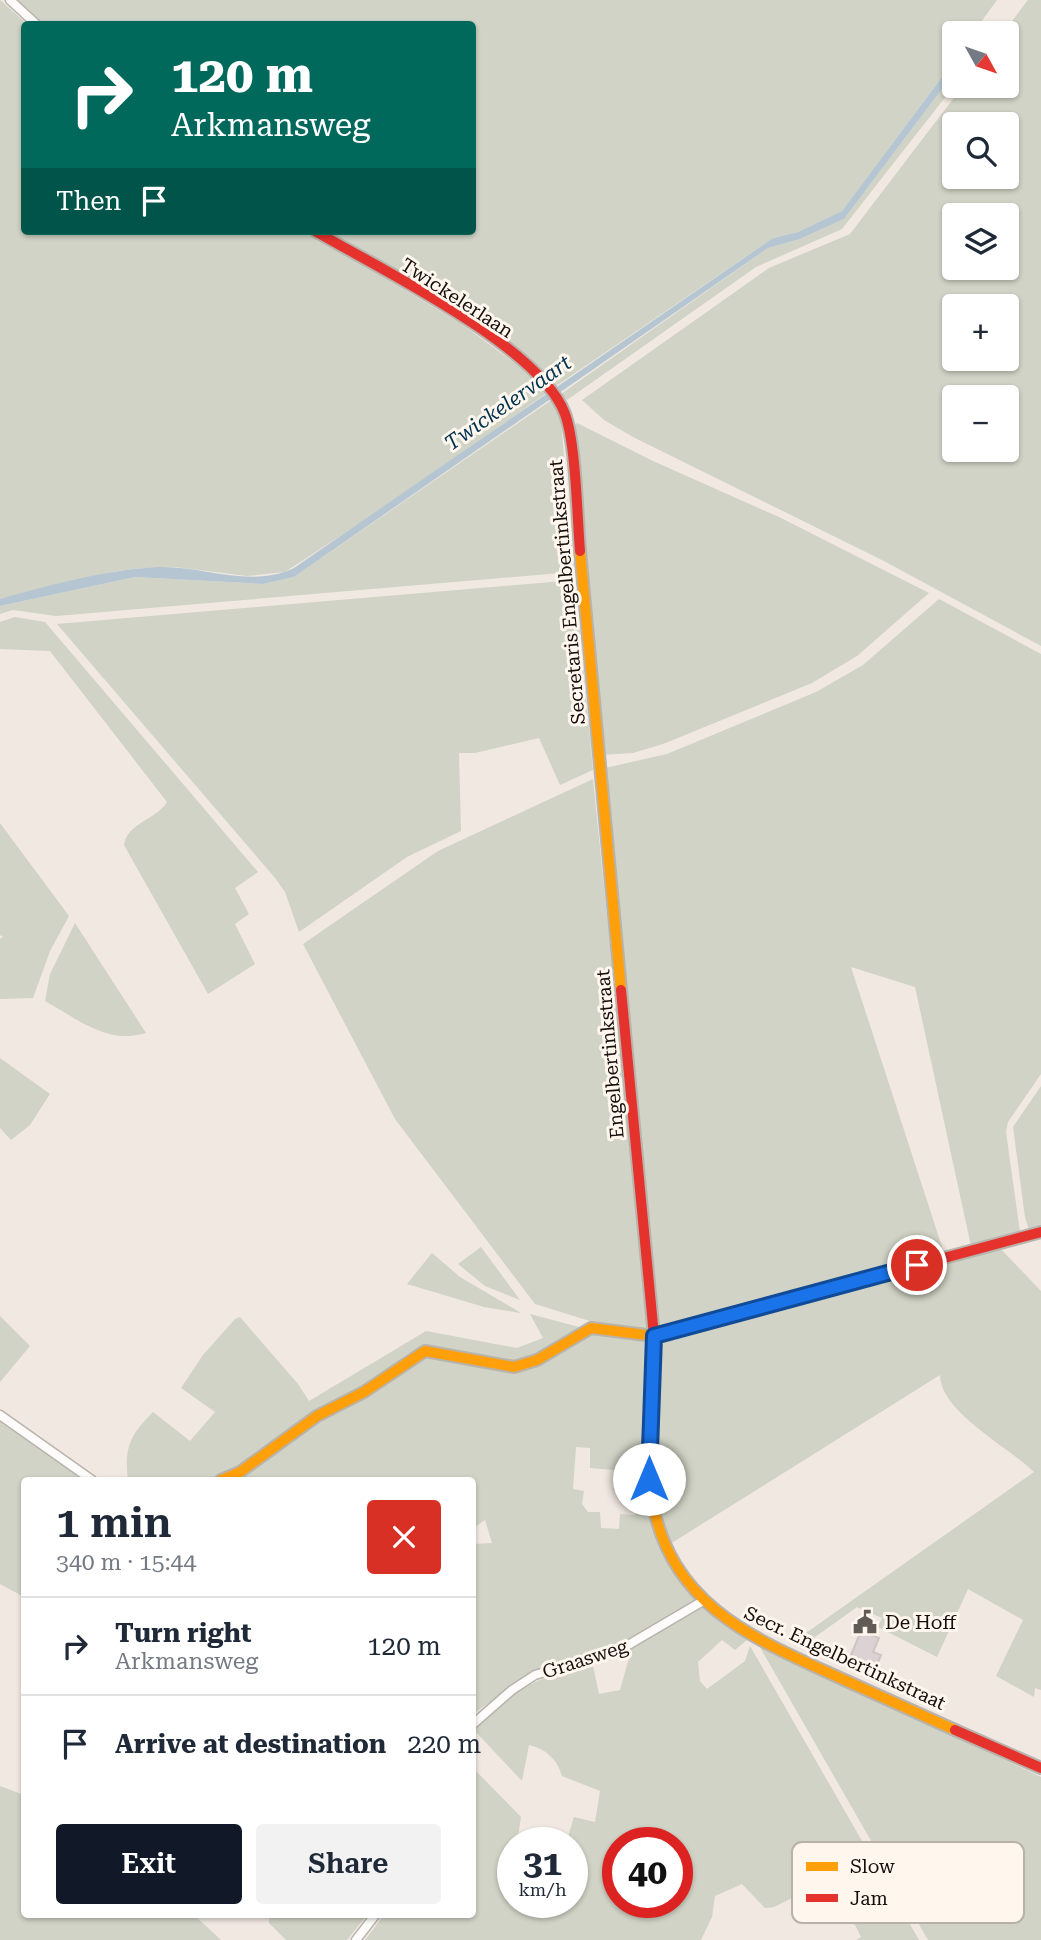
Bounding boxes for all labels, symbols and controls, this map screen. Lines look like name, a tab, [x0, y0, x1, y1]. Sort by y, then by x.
north arrow	[942, 21, 1018, 98]
map controls	[942, 21, 1019, 462]
text: 120 m	[171, 47, 313, 104]
icon: right	[56, 49, 147, 140]
text: Arkmansweg	[171, 106, 370, 144]
button: search	[942, 112, 1019, 189]
icon: arrive	[135, 182, 173, 220]
text: Then	[56, 186, 121, 216]
button: layers	[942, 203, 1019, 280]
street label: Twickelerlaan	[396, 253, 518, 343]
button: +	[942, 294, 1019, 371]
water label: Twickelervaart	[440, 350, 576, 456]
button: −	[942, 385, 1019, 462]
street label: Secretaris Engelbertinkstraat	[544, 458, 590, 726]
street label: Engelbertinkstraat	[591, 968, 629, 1140]
pin	[887, 1235, 947, 1295]
icon: arrive	[898, 1246, 936, 1284]
position arrow	[612, 1442, 686, 1516]
text: 1 min	[56, 1498, 172, 1547]
button: close	[367, 1500, 441, 1574]
text: 340 m · 15:44	[56, 1549, 196, 1576]
street label: Secr. Engelbertinkstraat	[741, 1601, 949, 1715]
public building icon: De Hoff	[851, 1608, 879, 1636]
place label: De Hoff	[885, 1611, 957, 1634]
text: Turn right	[115, 1618, 251, 1648]
icon: right	[56, 1627, 94, 1665]
text: 120 m	[367, 1631, 441, 1661]
street label: Graasweg	[539, 1634, 631, 1684]
text: Arkmansweg	[115, 1648, 258, 1675]
icon: arrive	[56, 1725, 94, 1763]
text: Arrive at destination	[115, 1729, 386, 1759]
text: 220 m	[407, 1729, 481, 1759]
button: Exit	[56, 1824, 242, 1904]
button: Share	[256, 1824, 441, 1904]
speed limit sign: 40	[602, 1827, 693, 1918]
legend	[792, 1842, 1024, 1923]
text: 31	[523, 1843, 562, 1884]
text: Slow	[850, 1855, 895, 1878]
text: km/h	[518, 1879, 567, 1900]
text: Jam	[850, 1887, 888, 1910]

